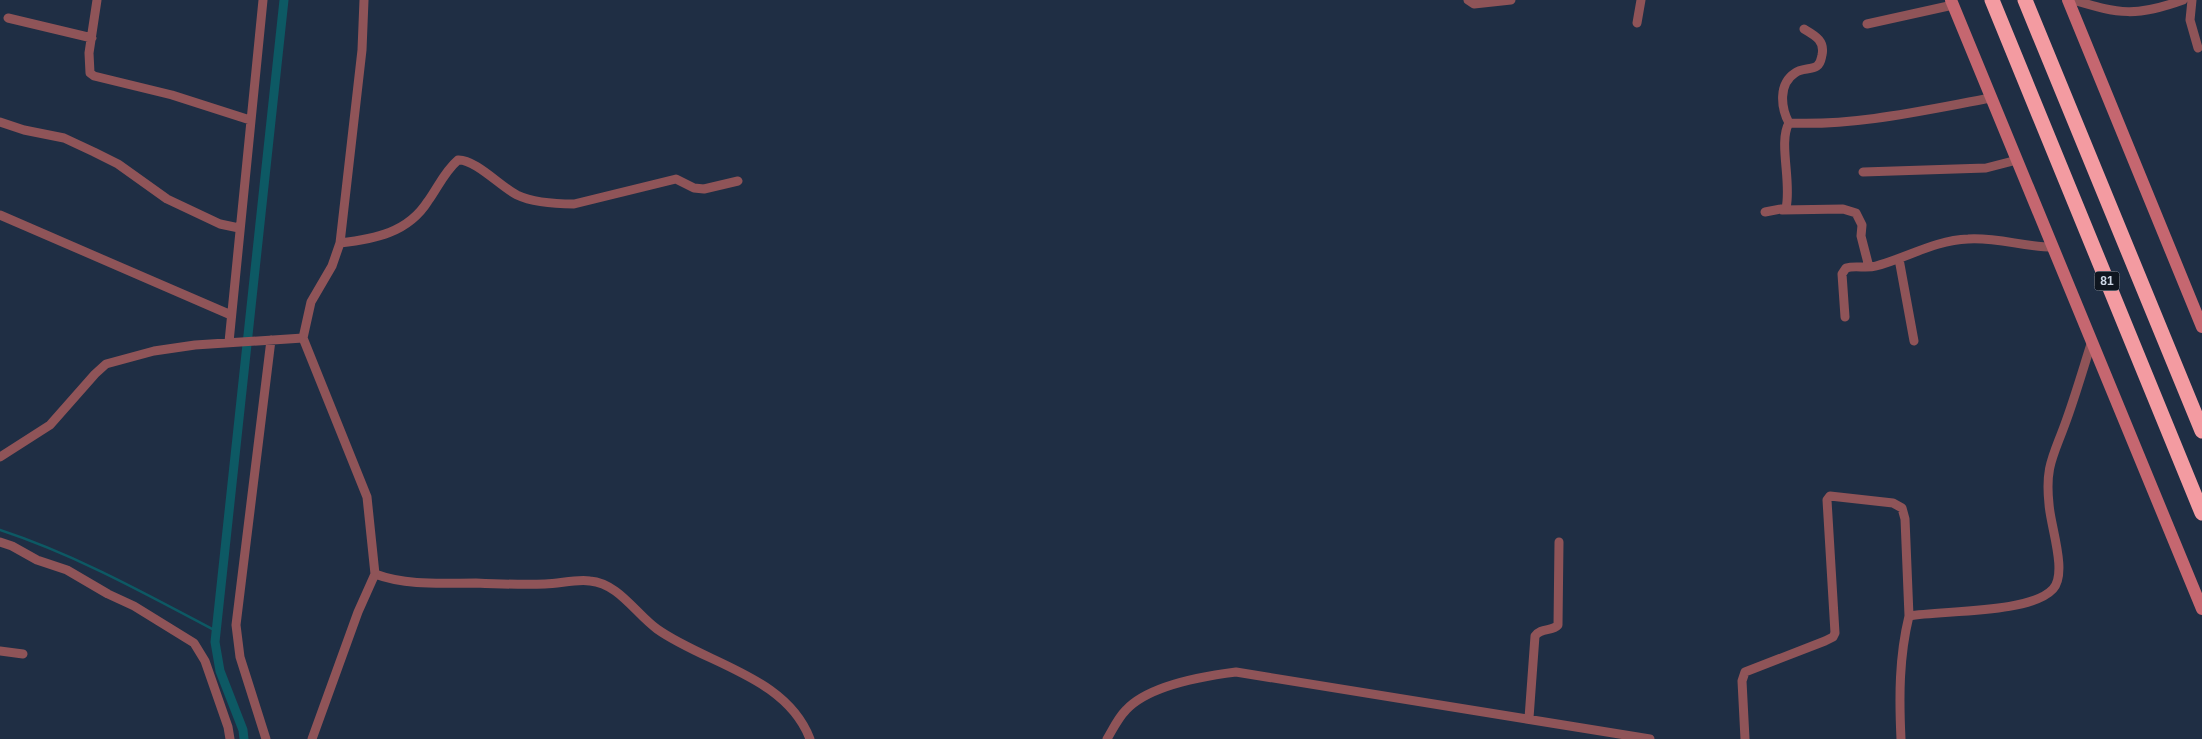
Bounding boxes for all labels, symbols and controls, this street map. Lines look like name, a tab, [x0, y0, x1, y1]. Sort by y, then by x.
road number: 81	[2094, 272, 2120, 290]

